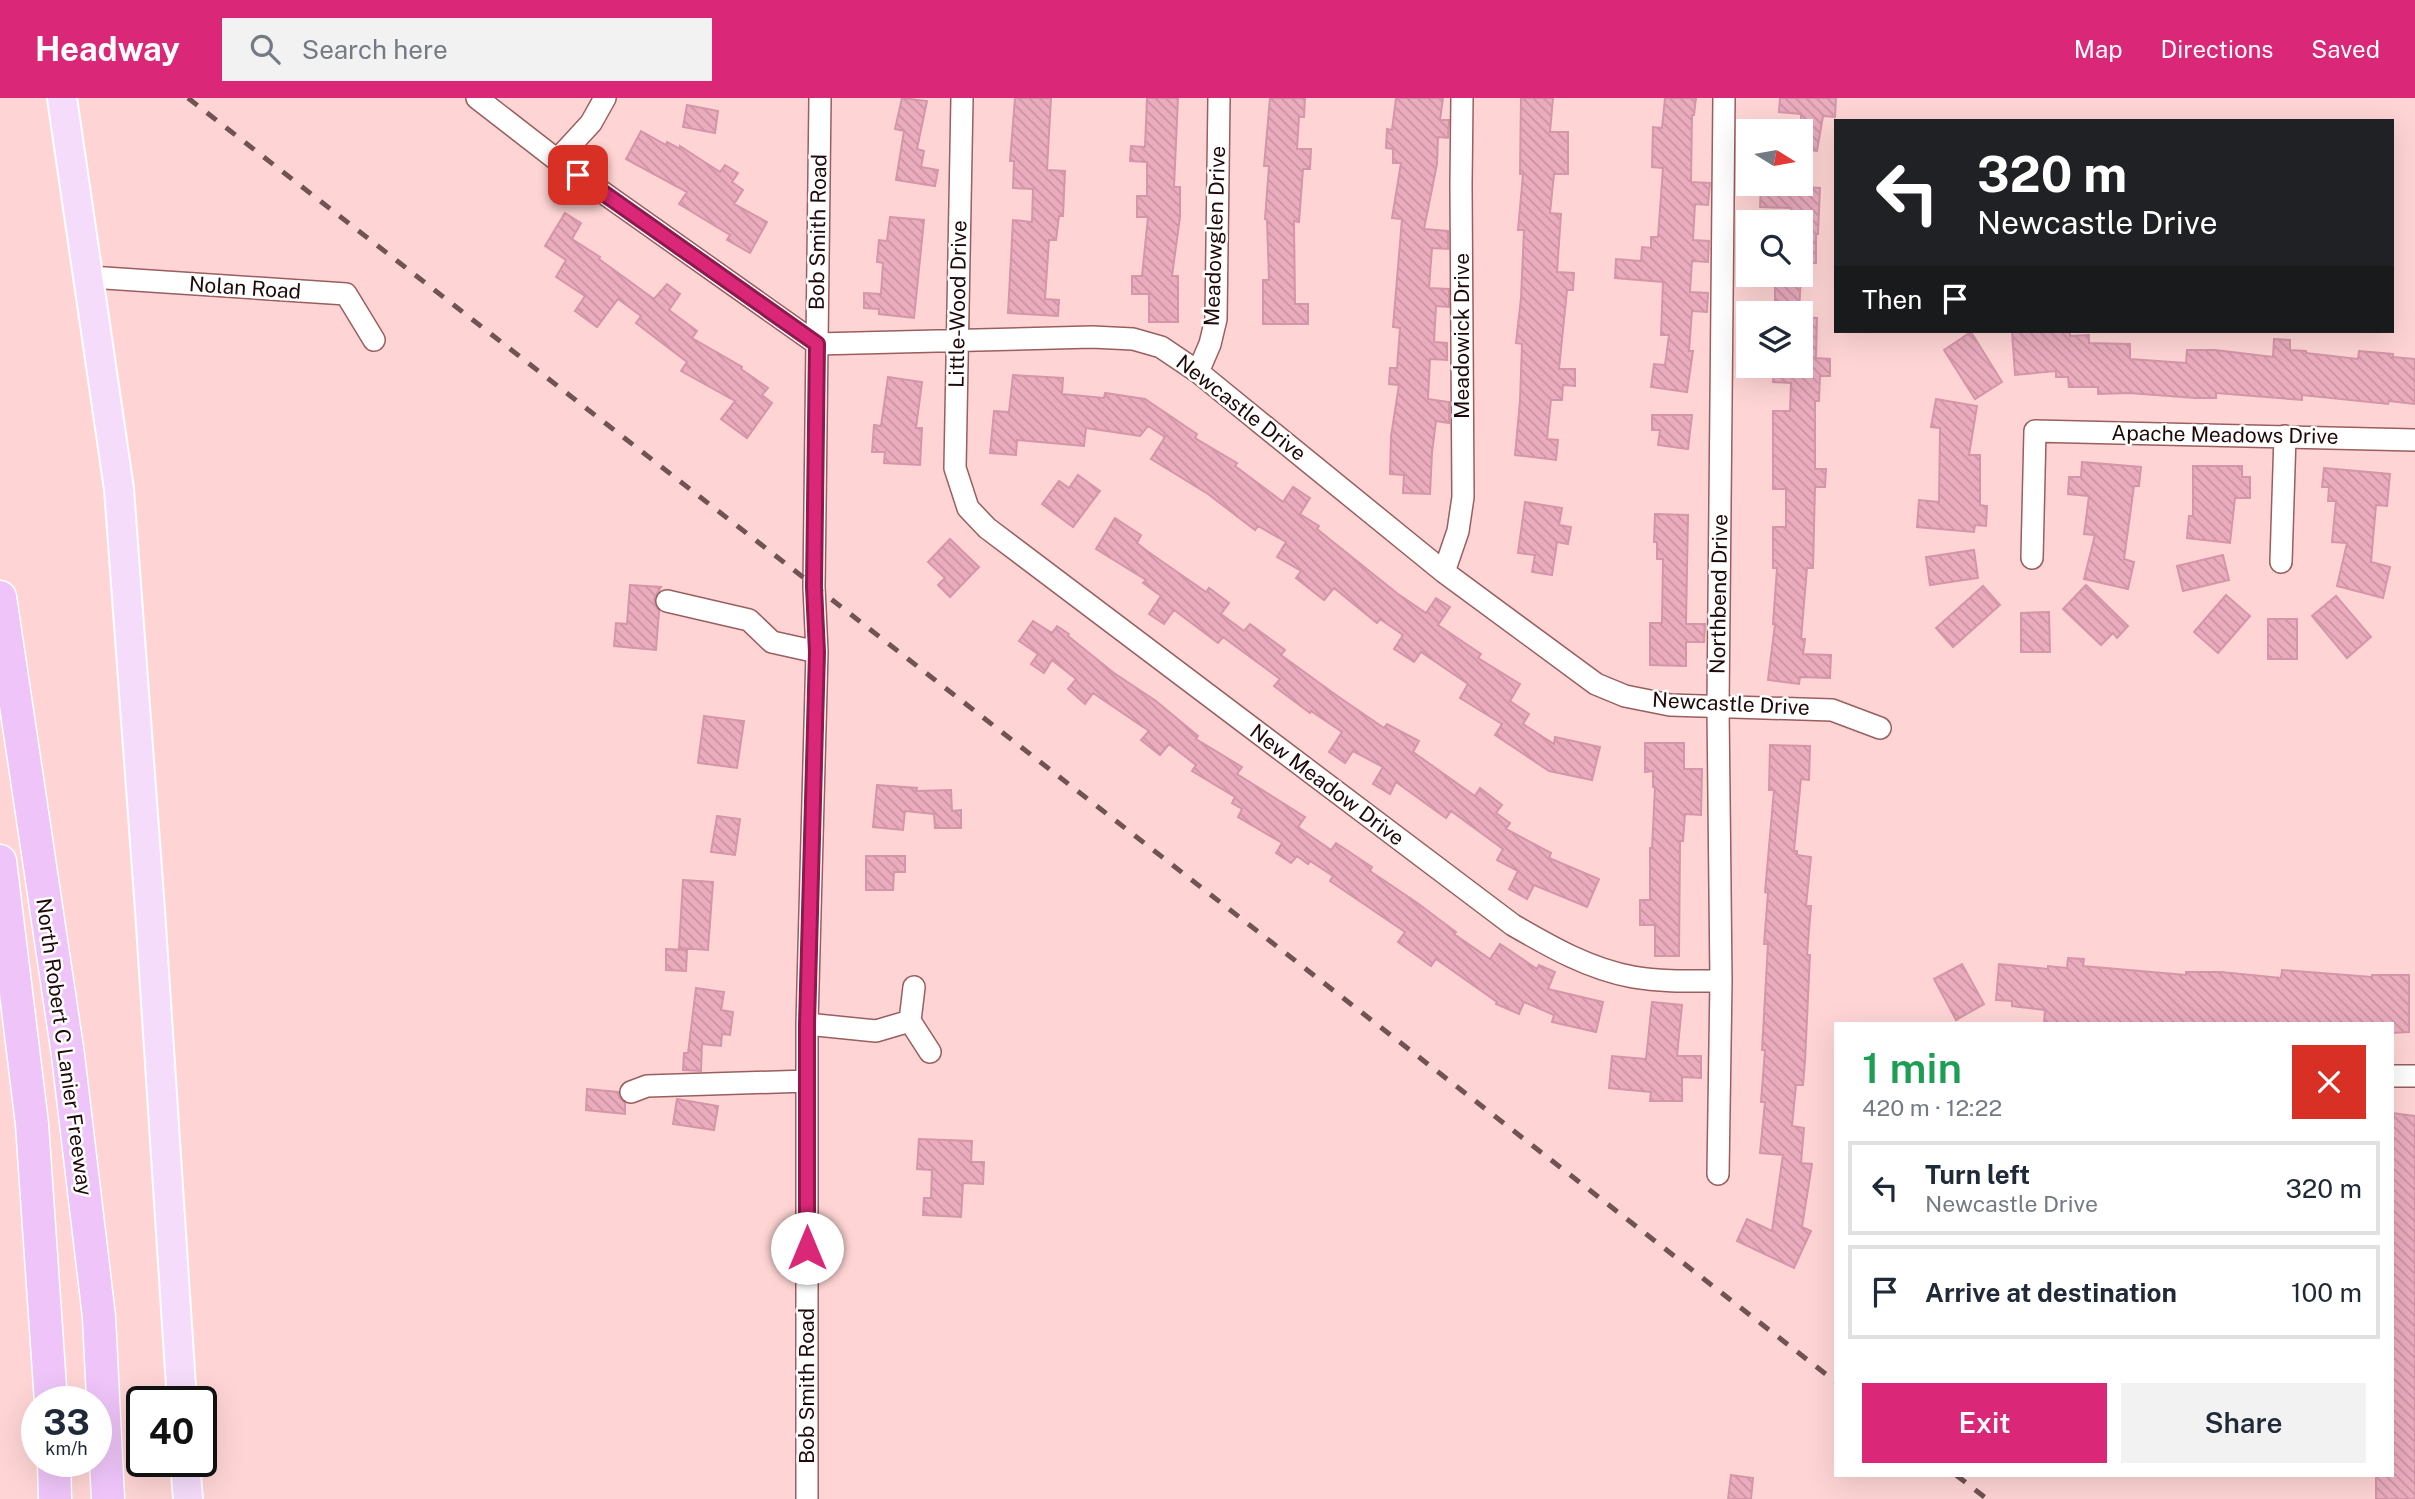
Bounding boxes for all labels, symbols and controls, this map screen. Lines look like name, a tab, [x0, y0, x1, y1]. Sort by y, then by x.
search box	[222, 18, 712, 81]
text: Headway	[35, 30, 180, 68]
icon: search	[246, 30, 284, 68]
text: Search here	[302, 34, 448, 65]
text: Map	[2074, 35, 2123, 63]
text: Directions	[2161, 35, 2273, 63]
text: Saved	[2311, 35, 2380, 63]
north arrow	[1736, 119, 1813, 196]
map controls	[1736, 119, 1813, 378]
pin	[548, 145, 608, 205]
street label: Meadowglen Drive	[1199, 145, 1230, 327]
text: 320 m	[1977, 145, 2127, 203]
icon: left	[1862, 147, 1953, 238]
street label: Bob Smith Road	[804, 154, 831, 310]
icon: arrive	[559, 156, 597, 194]
text: Newcastle Drive	[1977, 204, 2218, 241]
button: search	[1736, 210, 1813, 287]
street label: Little-Wood Drive	[944, 220, 971, 388]
street label: Meadowick Drive	[1449, 253, 1474, 419]
street label: Nolan Road	[188, 271, 302, 304]
icon: arrive	[1936, 280, 1974, 318]
text: Then	[1862, 284, 1922, 315]
button: layers	[1736, 301, 1813, 378]
street label: Newcastle Drive	[1171, 349, 1311, 466]
street label: Apache Meadows Drive	[2111, 420, 2339, 449]
street label: Northbend Drive	[1705, 514, 1732, 674]
street label: Newcastle Drive	[1652, 687, 1811, 720]
street label: New Meadow Drive	[1245, 718, 1409, 851]
street label: North Robert C Lanier Freeway	[31, 896, 98, 1197]
text: 1 min	[1862, 1043, 1962, 1092]
button: close	[2292, 1045, 2366, 1119]
text: 420 m · 12:22	[1862, 1094, 2002, 1121]
text: Turn left	[1925, 1159, 2030, 1190]
icon: left	[1866, 1169, 1904, 1207]
text: 320 m	[2285, 1173, 2362, 1204]
text: Newcastle Drive	[1925, 1190, 2098, 1217]
position arrow	[770, 1211, 844, 1285]
icon: arrive	[1866, 1273, 1904, 1311]
text: Arrive at destination	[1925, 1277, 2177, 1308]
text: 100 m	[2291, 1277, 2362, 1308]
street label: Bob Smith Road	[794, 1308, 819, 1464]
button: Exit	[1862, 1383, 2107, 1463]
button: Share	[2121, 1383, 2366, 1463]
speed limit sign: 40	[126, 1386, 217, 1477]
text: 33	[43, 1402, 90, 1443]
text: km/h	[45, 1438, 88, 1459]

